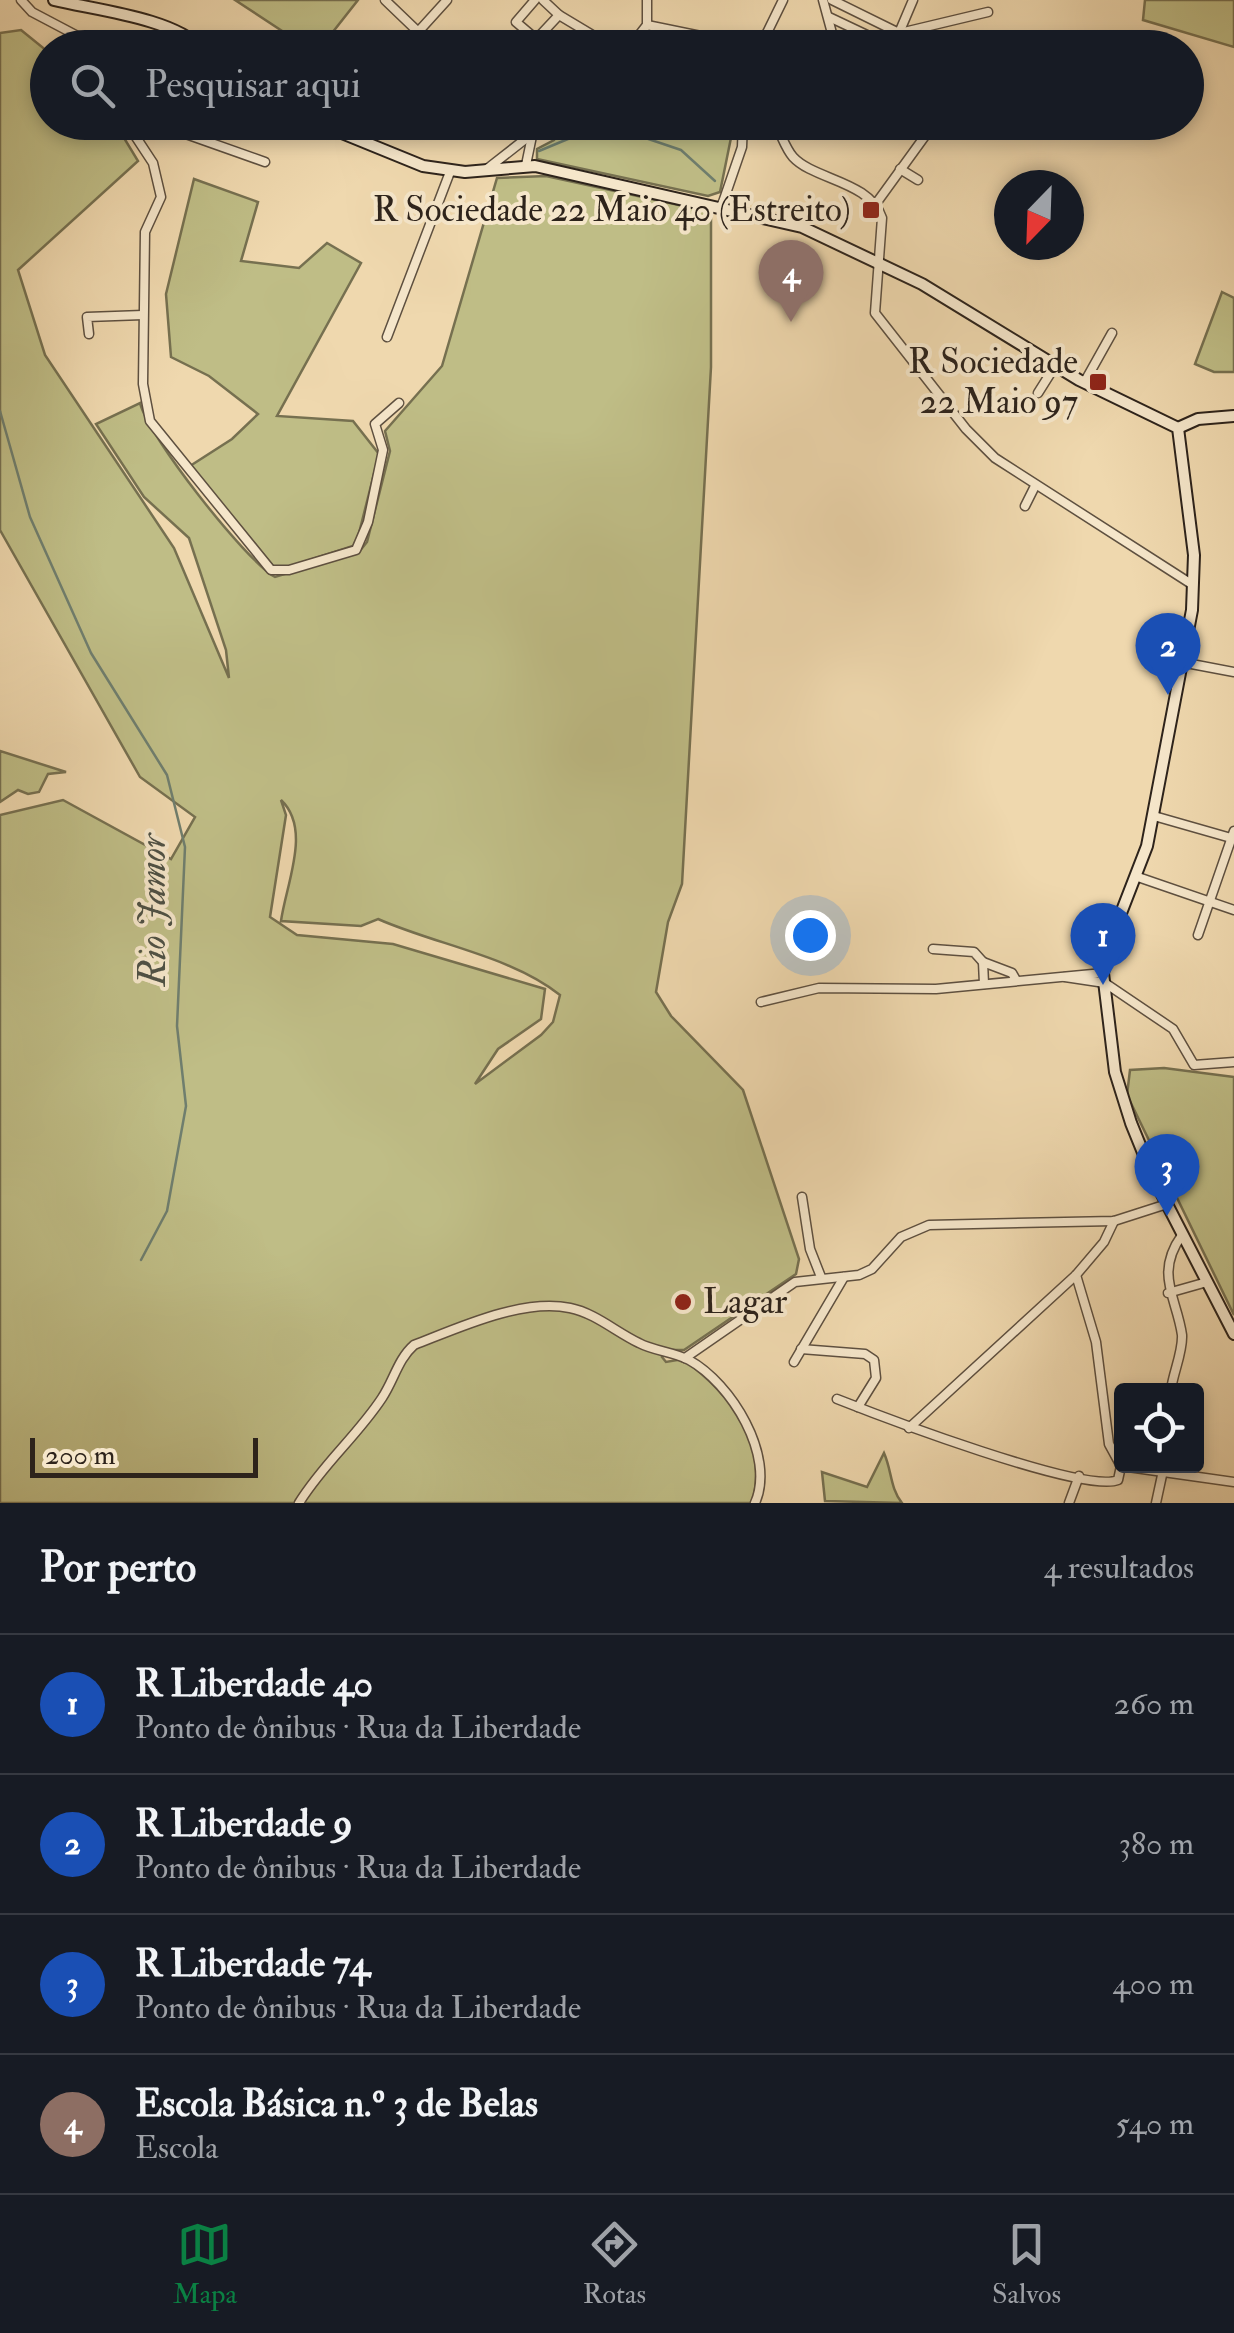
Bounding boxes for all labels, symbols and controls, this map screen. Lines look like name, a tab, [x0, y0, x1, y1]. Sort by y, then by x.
search box	[30, 30, 1204, 140]
icon: search	[65, 58, 120, 113]
text: Pesquisar aqui	[145, 61, 361, 109]
north arrow	[994, 170, 1084, 260]
place label: R Sociedade 22 Maio 40 (Estreito)	[373, 188, 851, 232]
marker: R Sociedade 22 Maio 40 (Estreito)	[860, 199, 882, 221]
pin: 4	[758, 240, 824, 322]
place label: R Sociedade 22 Maio 97	[908, 340, 1078, 424]
marker: R Sociedade 22 Maio 97	[1087, 371, 1109, 393]
pin: 2	[1136, 612, 1200, 695]
water label: Rio Jamor	[129, 832, 177, 987]
pin: 1	[1070, 902, 1136, 985]
your location	[785, 910, 836, 961]
pin: 3	[1134, 1134, 1200, 1216]
place label: Lagar	[703, 1280, 787, 1324]
marker: Lagar	[672, 1291, 694, 1313]
map controls	[1114, 1383, 1204, 1473]
button: locate	[1114, 1383, 1204, 1473]
scale bar	[30, 1433, 258, 1478]
text: 200 m	[45, 1438, 116, 1473]
text: Por perto	[40, 1542, 196, 1594]
text: 4 resultados	[1044, 1548, 1194, 1588]
text: R Liberdade 40	[135, 1660, 373, 1708]
text: 1	[67, 1684, 78, 1724]
text: 260 m	[1114, 1684, 1194, 1724]
text: Ponto de ônibus · Rua da Liberdade	[135, 1708, 581, 1748]
text: R Liberdade 9	[135, 1800, 353, 1848]
text: 2	[64, 1824, 81, 1864]
text: 380 m	[1119, 1824, 1194, 1864]
text: Ponto de ônibus · Rua da Liberdade	[135, 1848, 581, 1888]
text: R Liberdade 74	[135, 1940, 370, 1988]
text: 3	[66, 1964, 79, 2004]
text: 400 m	[1112, 1964, 1194, 2004]
text: Ponto de ônibus · Rua da Liberdade	[135, 1988, 581, 2028]
text: Escola Básica n.º 3 de Belas	[135, 2080, 538, 2128]
text: 4	[64, 2104, 81, 2144]
text: 540 m	[1116, 2104, 1194, 2144]
text: Escola	[135, 2128, 218, 2168]
tab: Mapa	[173, 2217, 237, 2312]
tab: Rotas	[583, 2217, 646, 2312]
tab: Salvos	[992, 2217, 1061, 2312]

